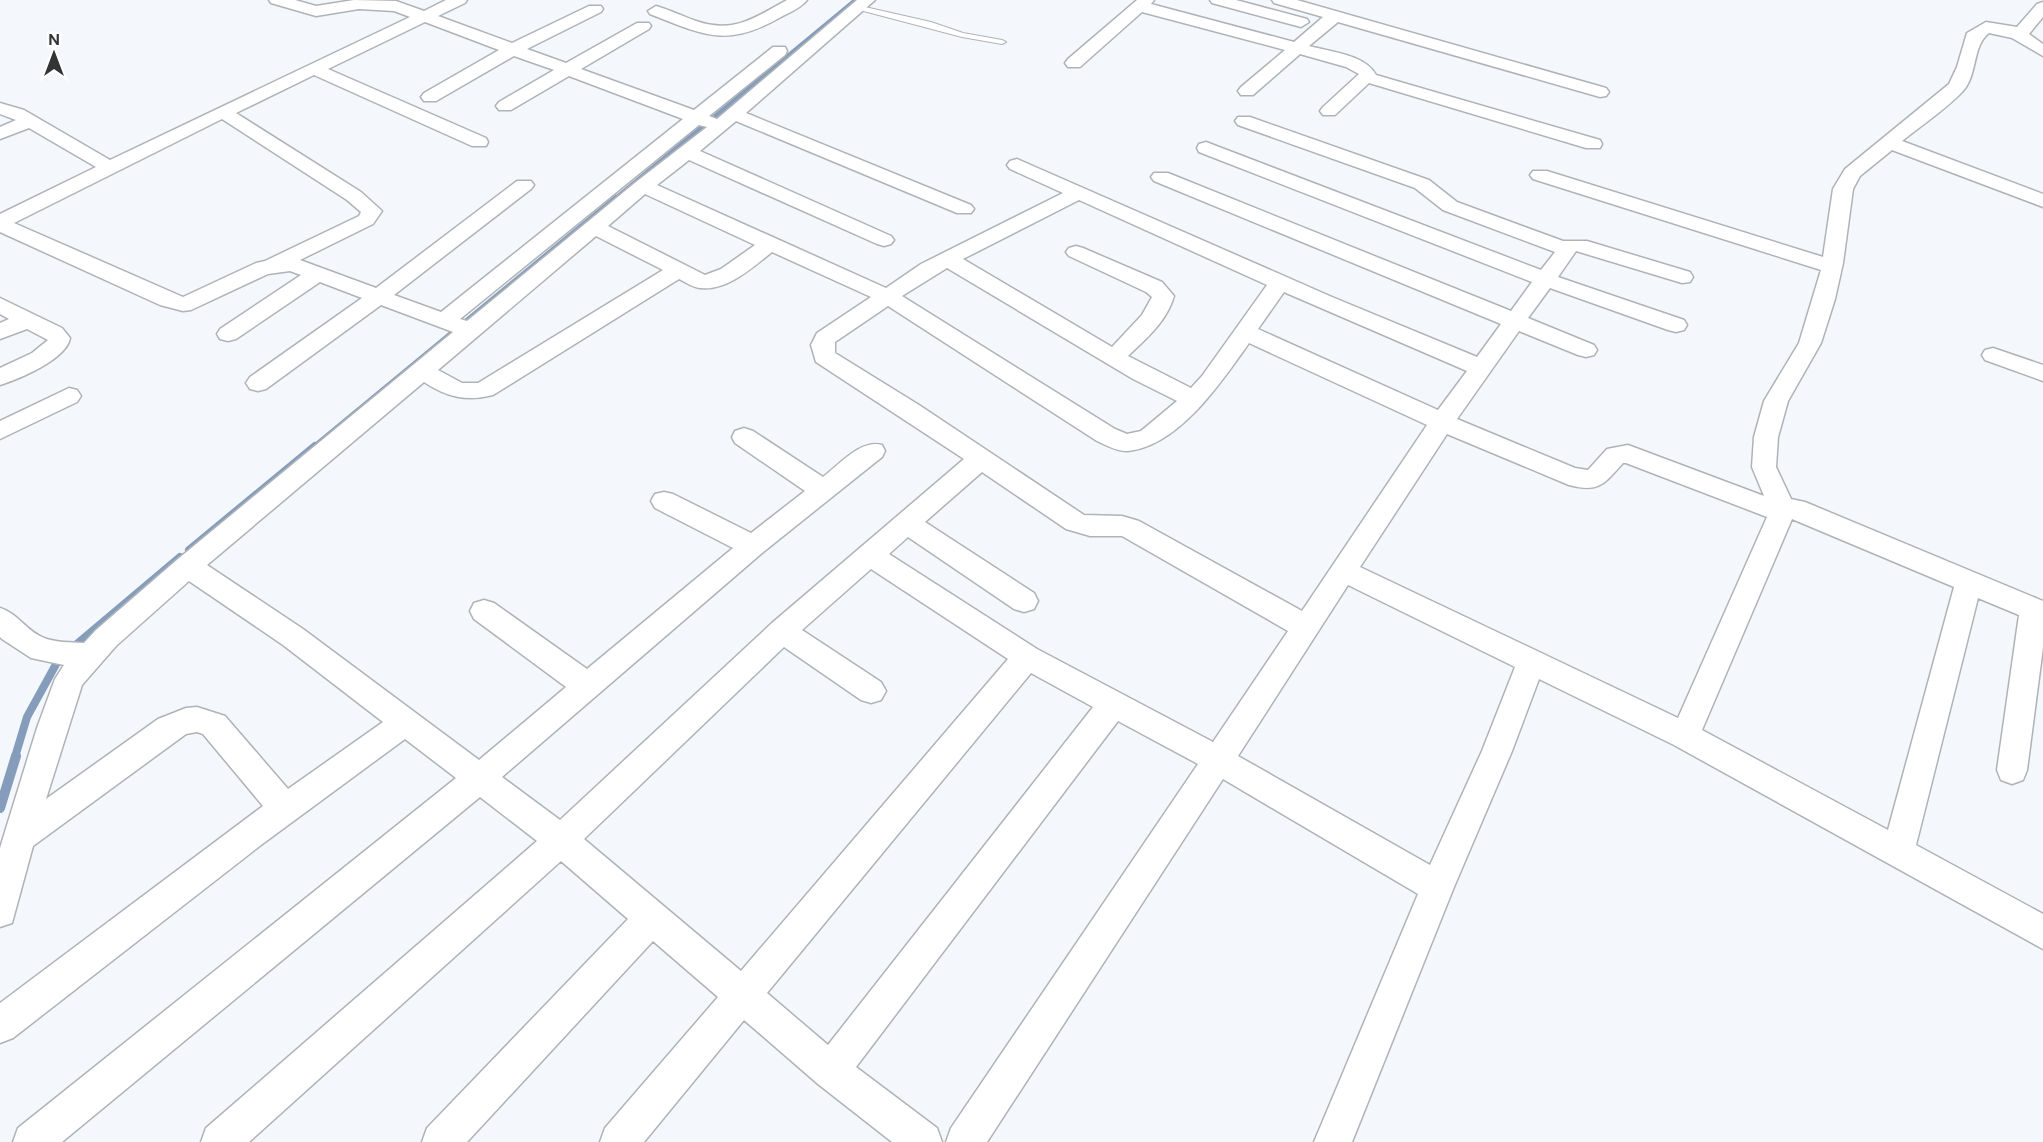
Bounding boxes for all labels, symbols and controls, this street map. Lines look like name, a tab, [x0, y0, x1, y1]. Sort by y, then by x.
north arrow	[24, 24, 84, 84]
text: N	[48, 29, 60, 50]

